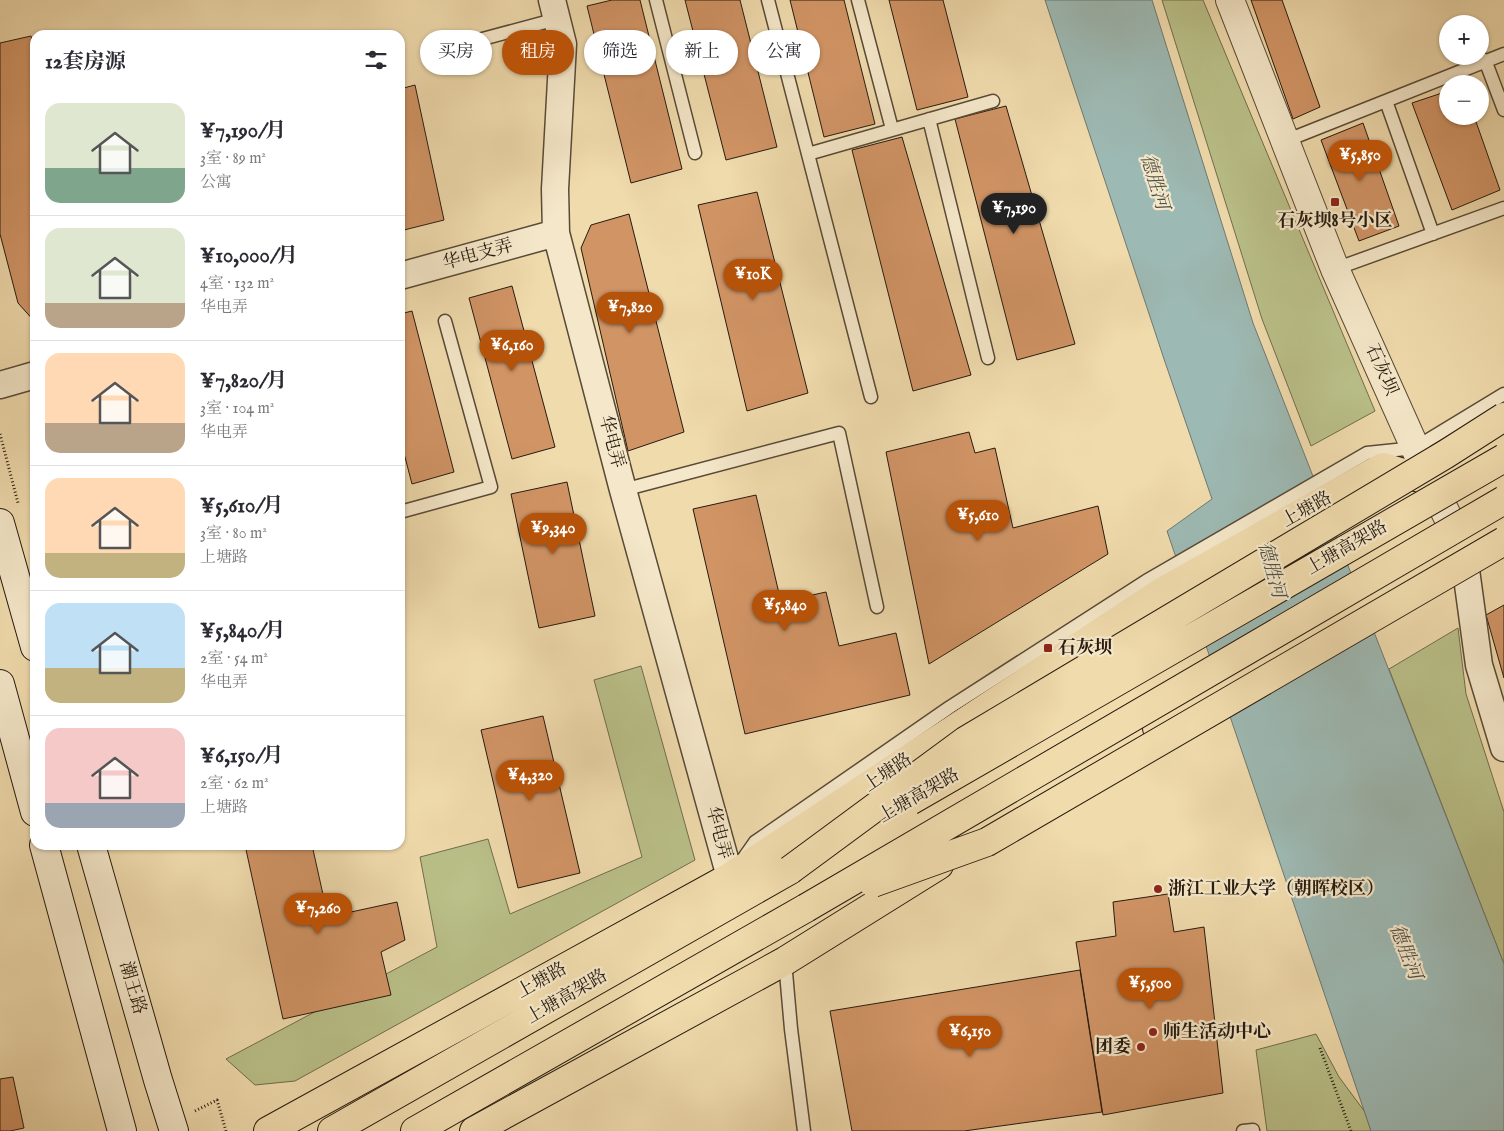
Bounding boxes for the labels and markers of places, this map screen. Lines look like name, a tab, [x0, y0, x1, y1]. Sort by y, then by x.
pin: ¥5,850	[1319, 140, 1401, 182]
pin: ¥7,190	[973, 192, 1055, 235]
marker: 石灰坝8号小区	[1329, 196, 1341, 208]
place label: 石灰坝8号小区	[1277, 210, 1393, 233]
pin: ¥10K	[723, 258, 783, 301]
pin: ¥7,820	[589, 292, 671, 334]
pin: ¥6,160	[471, 330, 553, 372]
pin: ¥5,610	[937, 500, 1019, 542]
pin: ¥9,340	[512, 512, 594, 555]
pin: ¥5,840	[744, 590, 826, 632]
place label: 石灰坝	[1058, 637, 1112, 660]
marker: 石灰坝	[1042, 642, 1054, 654]
pin: ¥4,320	[489, 760, 571, 802]
place label: 浙江工业大学（朝晖校区）	[1168, 878, 1384, 901]
marker: 浙江工业大学（朝晖校区）	[1152, 883, 1164, 895]
pin: ¥7,260	[277, 892, 359, 935]
pin: ¥5,500	[1109, 968, 1191, 1010]
pin: ¥6,150	[929, 1016, 1011, 1058]
place label: 师生活动中心	[1163, 1021, 1271, 1044]
marker: 师生活动中心	[1147, 1026, 1159, 1038]
place label: 团委	[1095, 1036, 1131, 1059]
marker: 团委	[1135, 1041, 1147, 1053]

